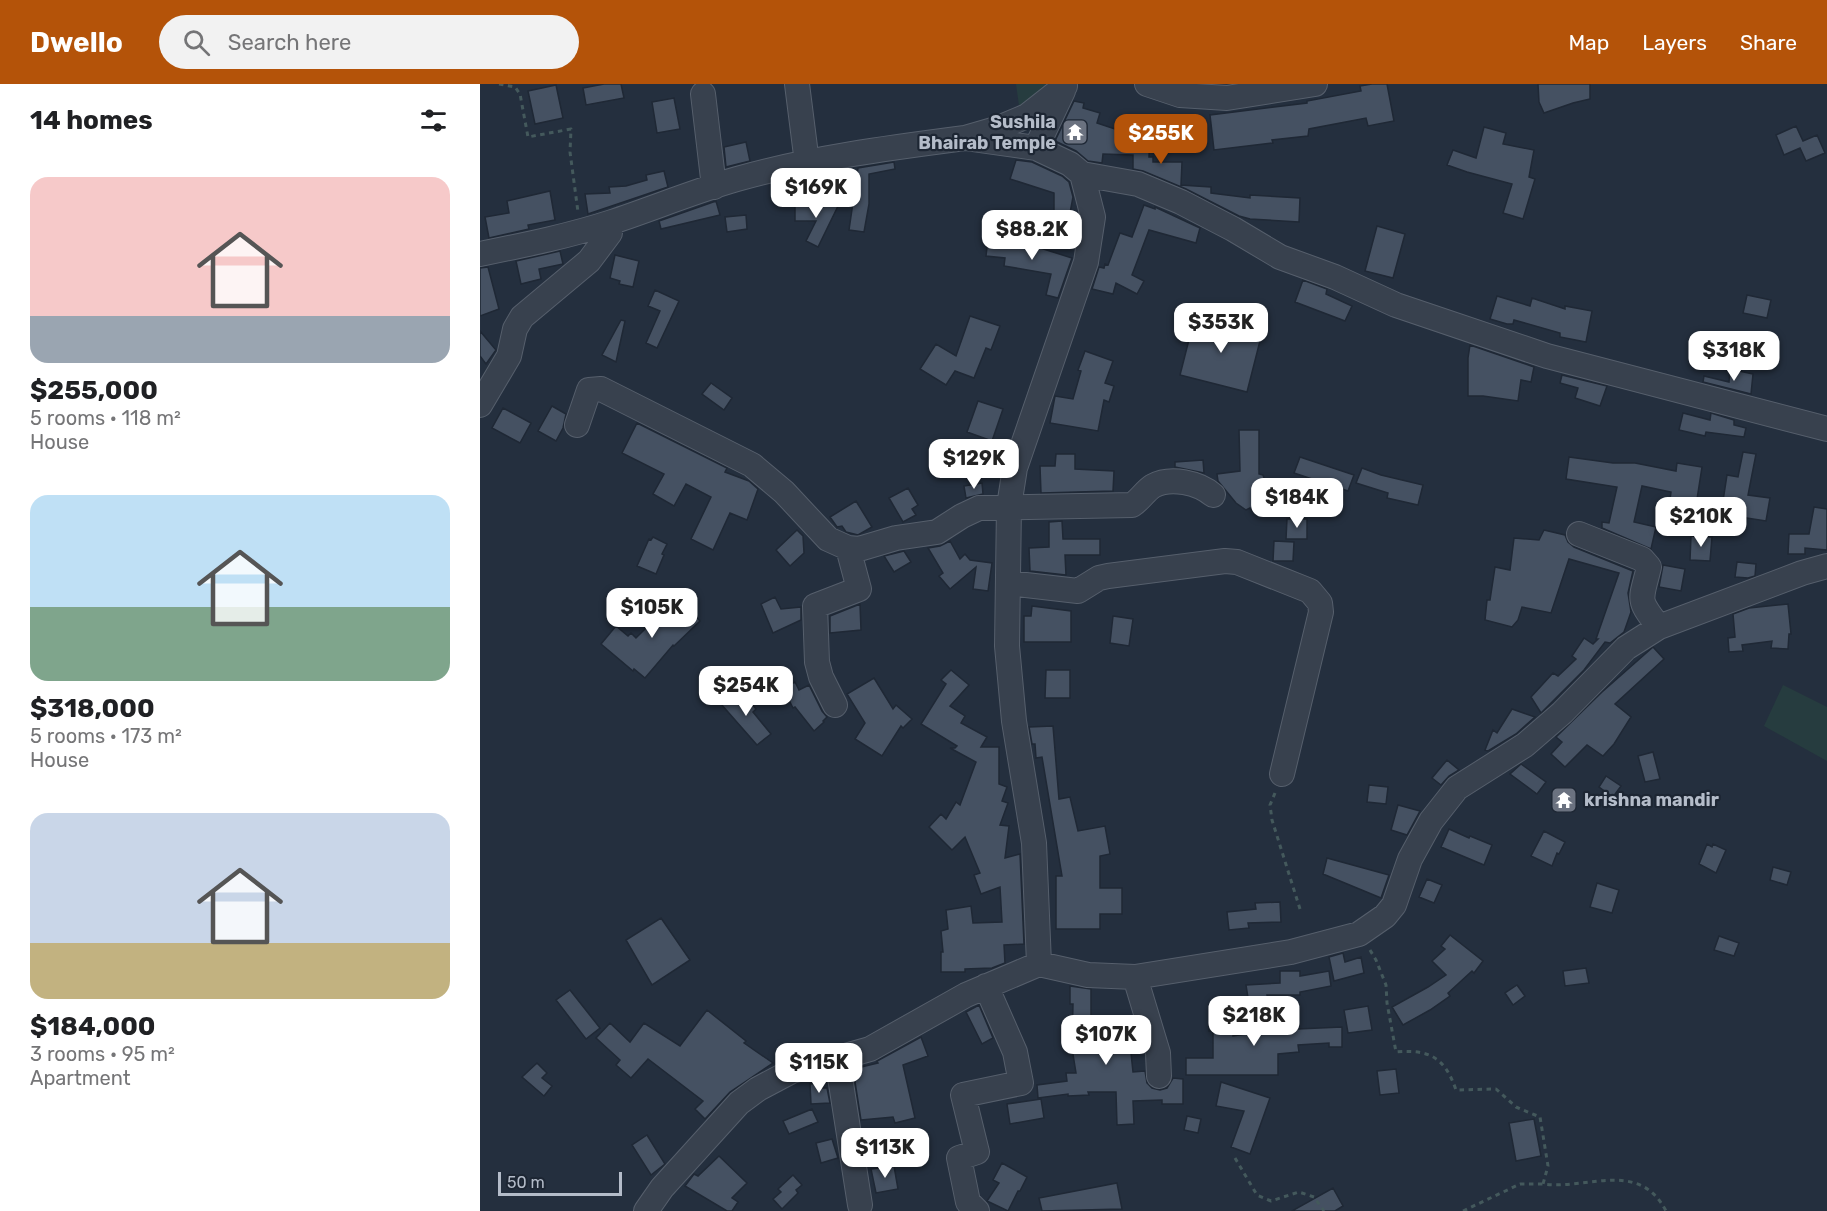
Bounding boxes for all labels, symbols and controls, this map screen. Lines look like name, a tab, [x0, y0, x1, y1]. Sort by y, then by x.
search box	[159, 15, 579, 69]
text: Dwello	[30, 26, 123, 59]
icon: search	[180, 26, 213, 59]
text: Search here	[228, 29, 351, 56]
text: Map	[1568, 30, 1609, 55]
text: Layers	[1642, 30, 1707, 55]
text: Share	[1740, 30, 1797, 55]
icon: filters	[417, 104, 450, 137]
text: 14 homes	[30, 105, 153, 136]
place label: Sushila Bhairab Temple	[918, 111, 1056, 154]
pin: $255K	[1119, 114, 1203, 165]
temple icon: Sushila Bhairab Temple	[1060, 117, 1090, 147]
text: $255K	[1128, 121, 1194, 145]
pin: $169K	[774, 168, 858, 219]
text: $169K	[785, 175, 847, 199]
pin: $88.2K	[983, 210, 1081, 261]
icon: home	[186, 216, 294, 324]
text: $88.2K	[996, 217, 1068, 241]
pin: $353K	[1179, 303, 1263, 354]
text: $353K	[1188, 310, 1254, 334]
pin: $318K	[1692, 331, 1776, 382]
text: $318K	[1702, 338, 1766, 362]
text: $255,000	[30, 375, 158, 406]
text: 5 rooms · 118 m²	[30, 406, 181, 430]
text: House	[30, 430, 89, 454]
pin: $129K	[932, 439, 1016, 490]
text: $129K	[943, 446, 1005, 470]
pin: $184K	[1255, 478, 1339, 529]
text: $184K	[1265, 485, 1329, 509]
pin: $210K	[1659, 497, 1743, 548]
text: $210K	[1669, 504, 1733, 528]
icon: home	[186, 534, 294, 642]
pin: $105K	[610, 588, 694, 639]
text: $105K	[620, 595, 684, 619]
pin: $254K	[704, 666, 788, 717]
text: $254K	[713, 673, 779, 697]
text: $318,000	[30, 693, 155, 724]
text: 5 rooms · 173 m²	[30, 724, 182, 748]
text: House	[30, 748, 89, 772]
temple icon: krishna mandir	[1549, 785, 1579, 815]
place label: krishna mandir	[1584, 789, 1719, 811]
icon: home	[186, 852, 294, 960]
pin: $218K	[1212, 996, 1296, 1047]
text: $218K	[1222, 1003, 1286, 1027]
text: $184,000	[30, 1011, 156, 1042]
pin: $107K	[1064, 1015, 1148, 1066]
text: $107K	[1075, 1022, 1137, 1046]
text: 3 rooms · 95 m²	[30, 1042, 175, 1066]
pin: $115K	[777, 1043, 861, 1094]
text: $115K	[789, 1050, 849, 1074]
text: Apartment	[30, 1066, 131, 1090]
pin: $113K	[843, 1128, 927, 1179]
text: $113K	[855, 1135, 915, 1159]
scale bar	[498, 1169, 622, 1196]
text: 50 m	[507, 1173, 545, 1192]

